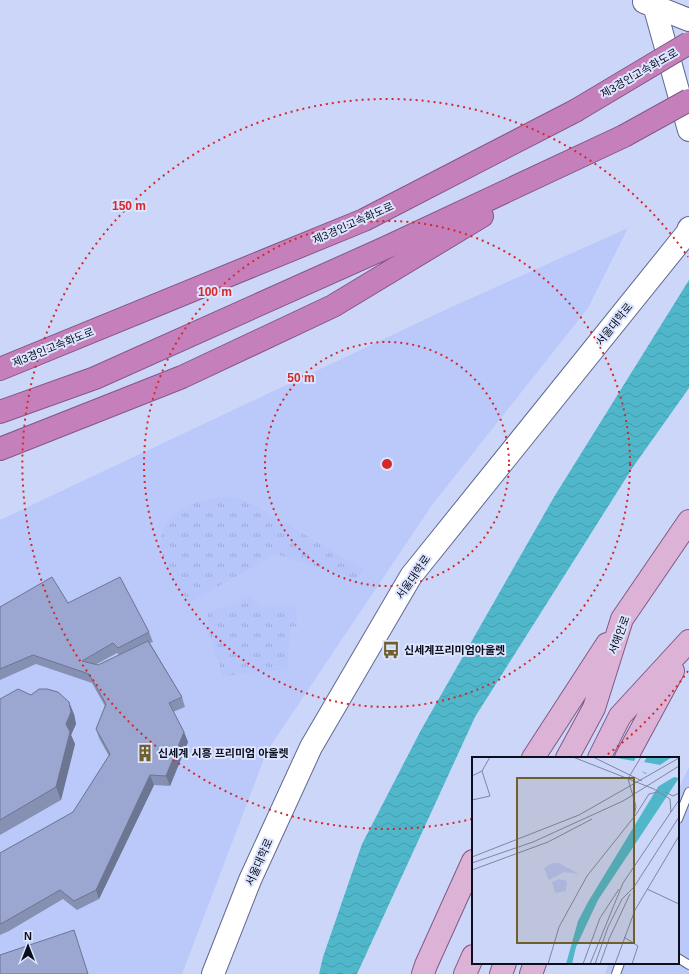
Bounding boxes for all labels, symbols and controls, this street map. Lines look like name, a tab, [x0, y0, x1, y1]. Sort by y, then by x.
street label: 제3경인고속화도로	[598, 46, 680, 100]
text: 150 m	[112, 199, 146, 213]
street label: 제3경인고속화도로	[311, 200, 395, 246]
text: 100 m	[198, 285, 232, 299]
street label: 서울대학로	[593, 301, 635, 347]
street label: 제3경인고속화도로	[10, 325, 96, 369]
text: 50 m	[287, 371, 315, 385]
centre of rings	[380, 457, 394, 471]
street label: 서울대학로	[394, 553, 432, 601]
street label: 서해안로	[606, 614, 632, 656]
bus stop icon: 신세계프리미엄아울렛	[381, 640, 401, 660]
place label: 신세계프리미엄아울렛	[404, 644, 505, 656]
building icon: 신세계 시흥 프리미엄 아울렛	[135, 743, 155, 763]
place label: 신세계 시흥 프리미엄 아울렛	[158, 747, 289, 759]
inset map	[472, 757, 679, 964]
street label: 서울대학로	[243, 836, 275, 888]
north arrow	[8, 926, 48, 966]
text: N	[24, 930, 32, 942]

